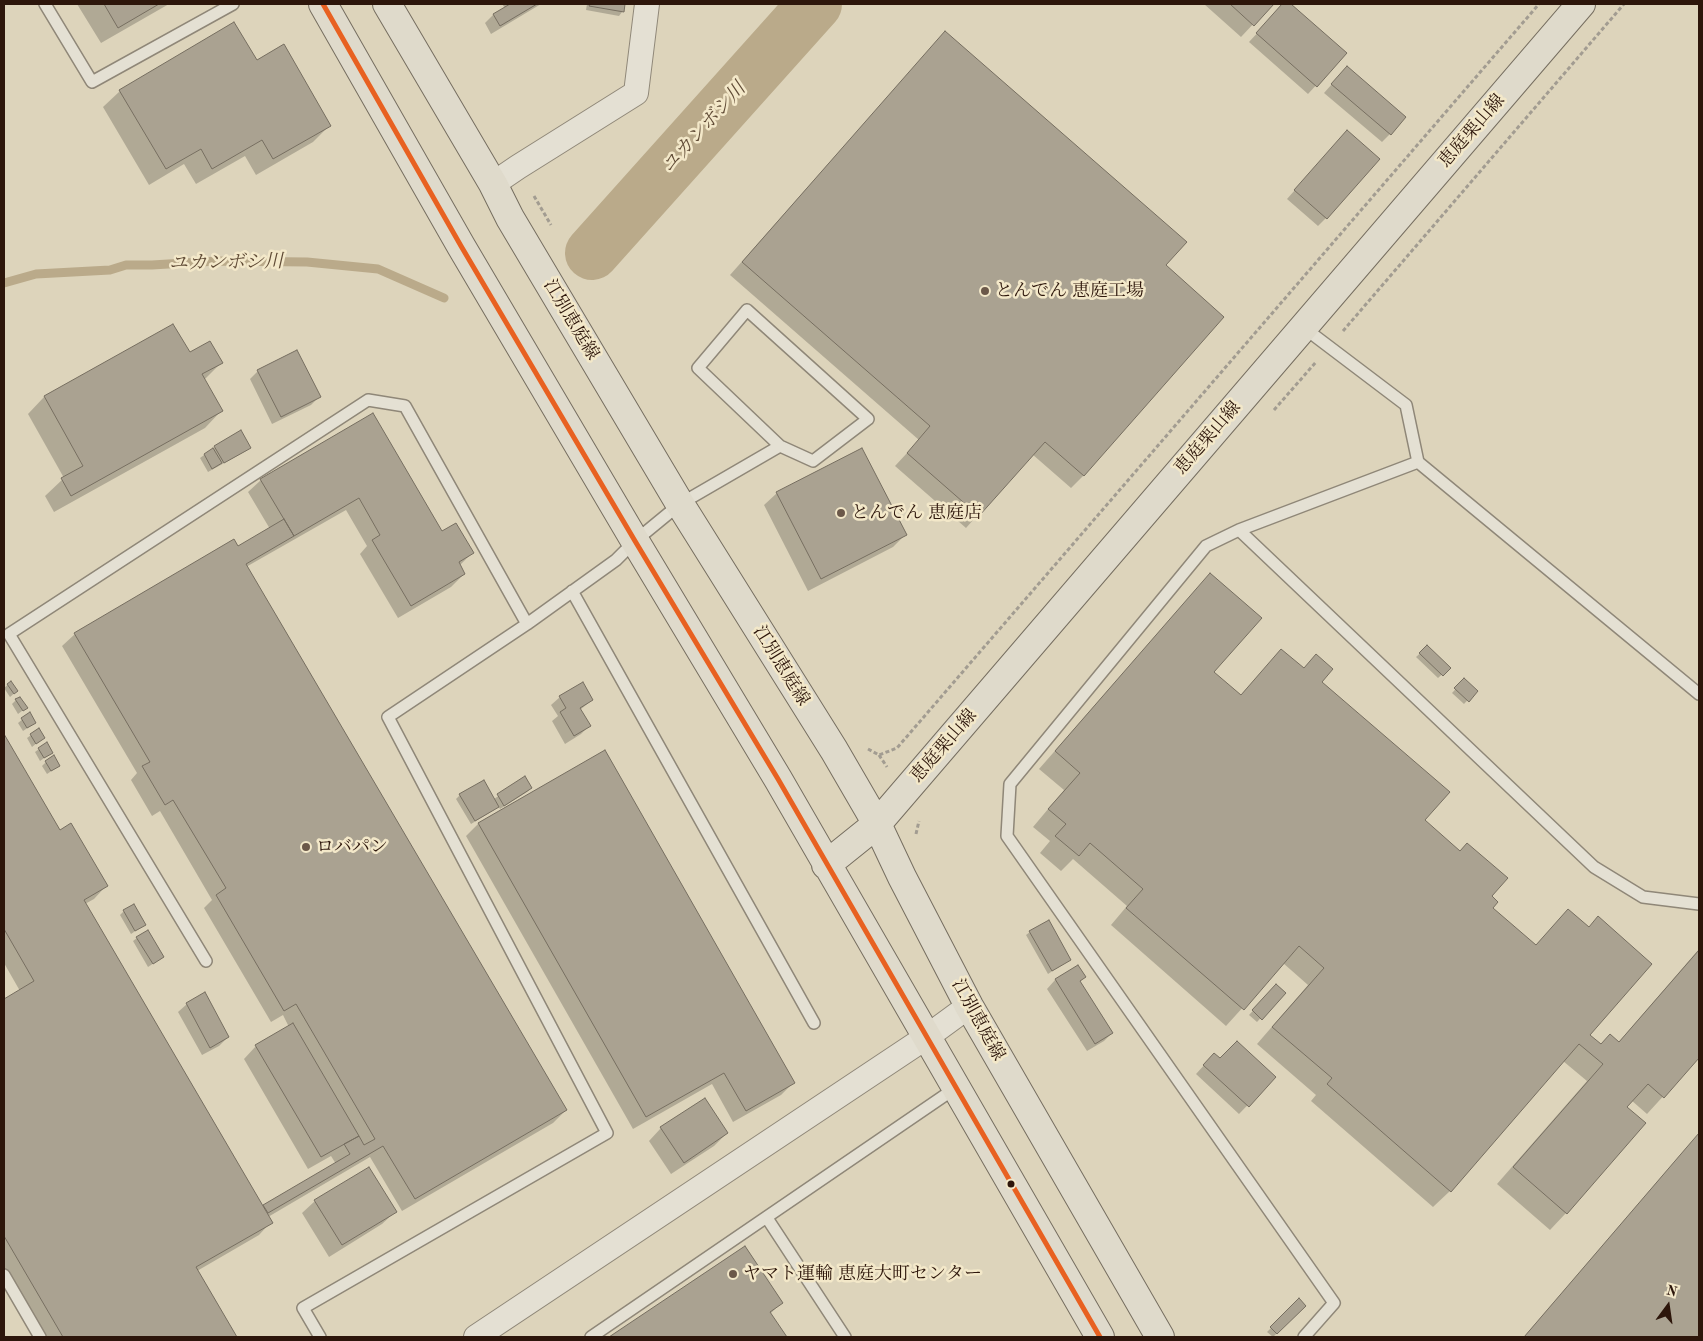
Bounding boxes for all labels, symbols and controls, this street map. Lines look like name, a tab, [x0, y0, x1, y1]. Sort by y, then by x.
water label: ユカンボシ川	[657, 78, 751, 178]
street label: 恵庭栗山線	[1434, 90, 1510, 172]
water label: ユカンボシ川	[169, 251, 283, 275]
street label: 江別恵庭線	[539, 276, 603, 364]
place label: とんでん 恵庭工場	[995, 280, 1144, 302]
marker: とんでん 恵庭工場	[979, 285, 991, 297]
street label: 恵庭栗山線	[1170, 397, 1246, 479]
place label: とんでん 恵庭店	[851, 502, 982, 524]
marker: とんでん 恵庭店	[835, 507, 847, 519]
street label: 江別恵庭線	[748, 622, 814, 710]
street label: 恵庭栗山線	[906, 705, 982, 787]
place label: ロバパン	[316, 836, 388, 858]
marker: ロバパン	[300, 841, 312, 853]
street label: 江別恵庭線	[947, 975, 1009, 1065]
unlabelled marker	[1006, 1179, 1016, 1189]
place label: ヤマト運輸 恵庭大町センター	[743, 1263, 982, 1285]
marker: ヤマト運輸 恵庭大町センター	[727, 1268, 739, 1280]
north arrow	[1643, 1281, 1693, 1331]
text: N	[1665, 1283, 1679, 1300]

